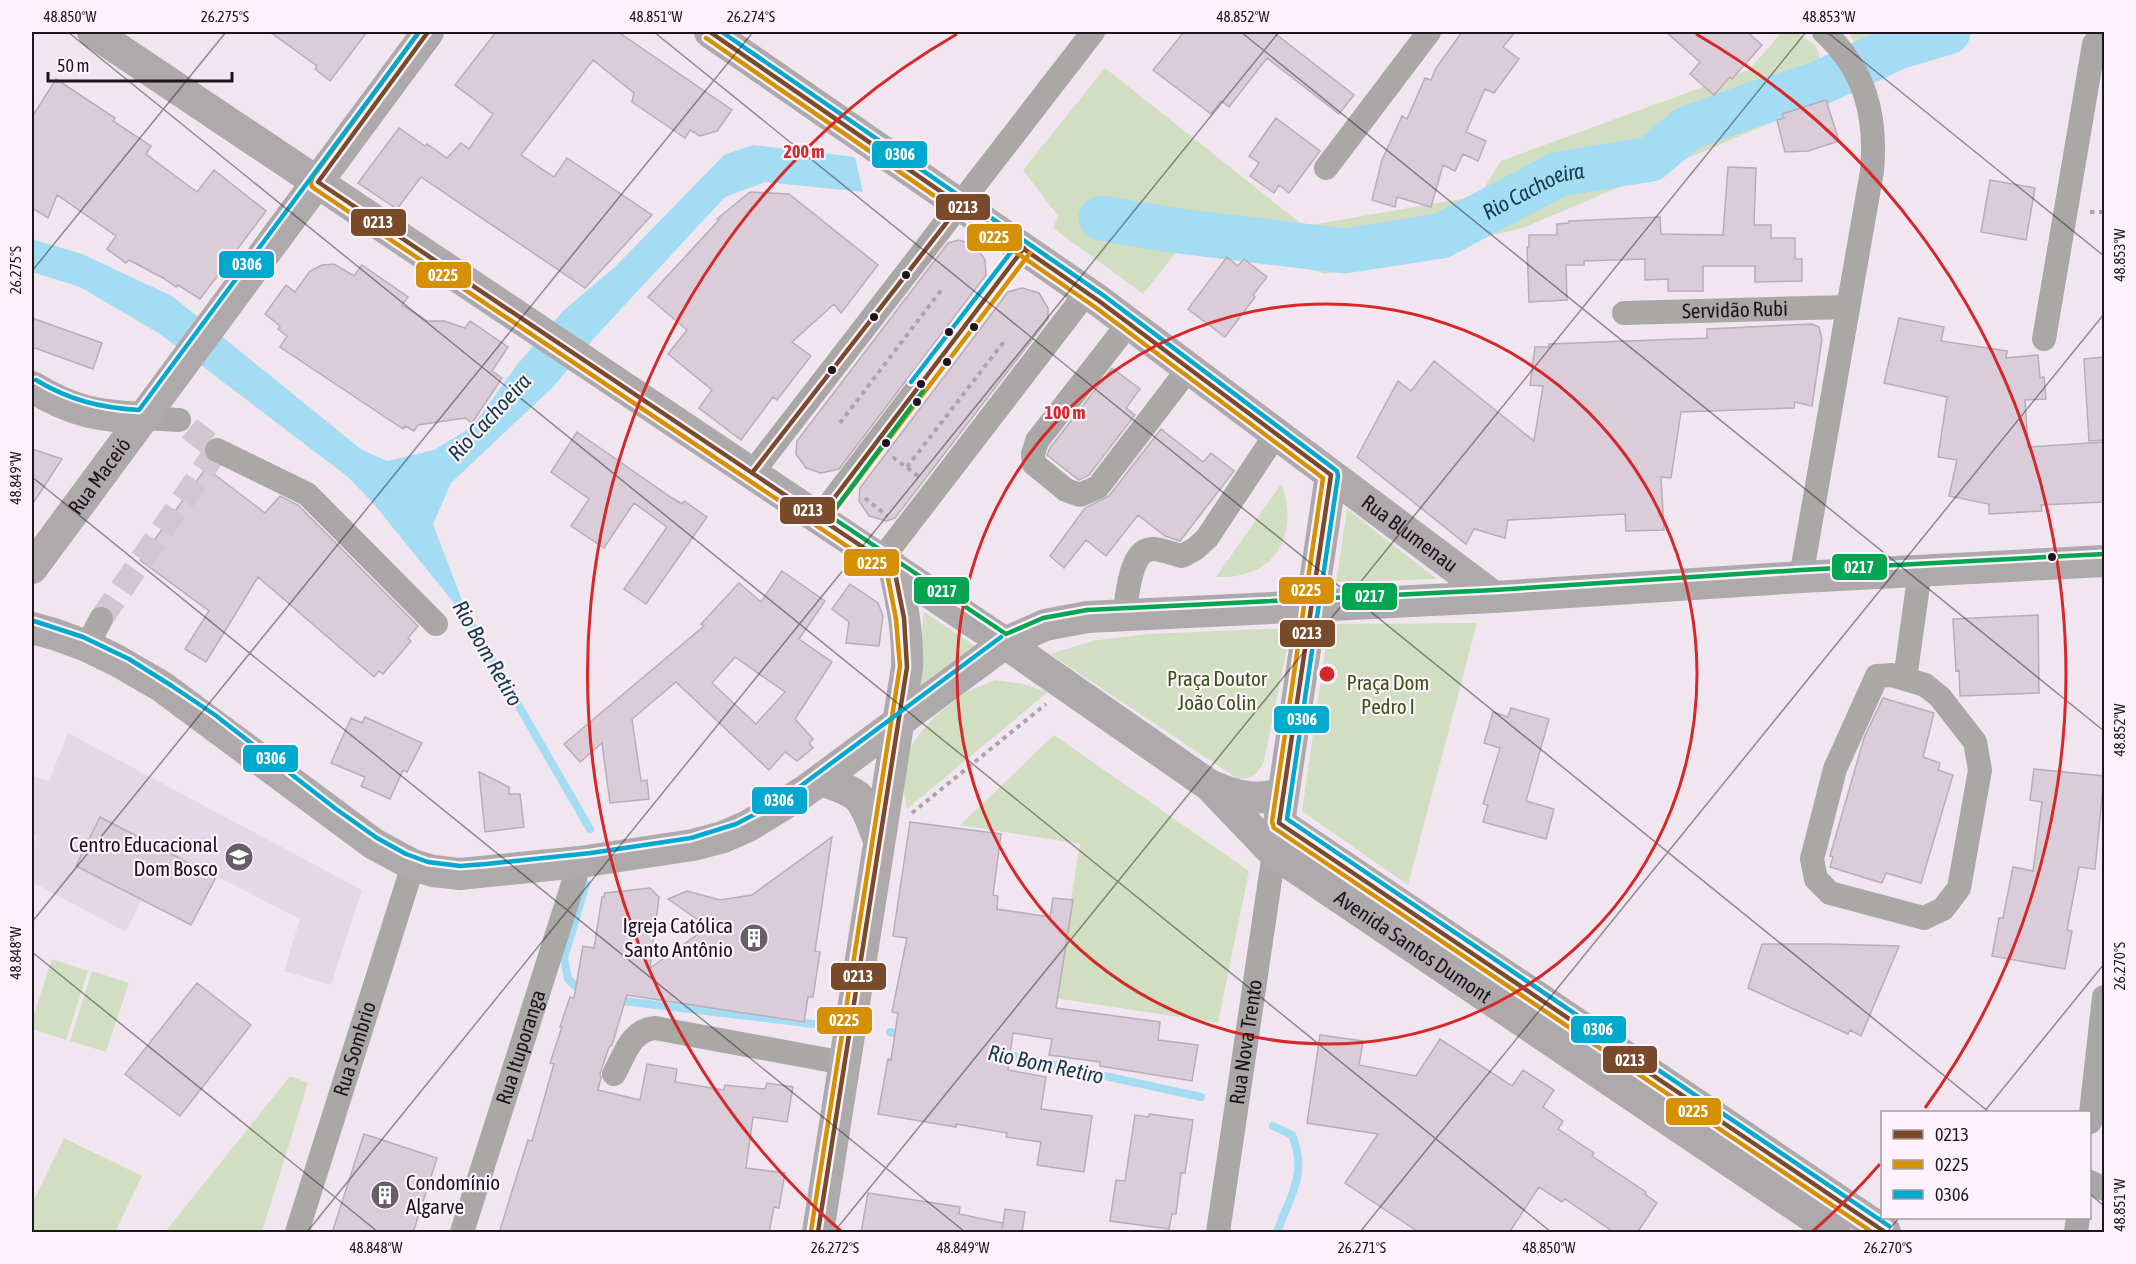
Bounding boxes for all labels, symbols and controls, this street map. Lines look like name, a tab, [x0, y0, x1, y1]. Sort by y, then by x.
text: 48.850°W	[44, 8, 97, 25]
text: 26.275°S	[201, 8, 249, 25]
text: 48.851°W	[630, 8, 683, 25]
text: 26.274°S	[727, 8, 775, 25]
text: 48.852°W	[1217, 8, 1270, 25]
text: 48.853°W	[1803, 8, 1856, 25]
scale bar	[48, 45, 232, 83]
text: 50 m	[57, 55, 89, 76]
line badge: 0306	[871, 140, 928, 169]
text: 200 m	[784, 141, 824, 162]
text: 0306	[885, 145, 916, 163]
water label: Rio Cachoeira	[1478, 157, 1586, 225]
line badge: 0213	[935, 193, 991, 221]
text: 0213	[948, 198, 978, 216]
line badge: 0213	[350, 208, 407, 237]
text: 0213	[363, 213, 393, 231]
line badge: 0225	[966, 223, 1023, 252]
text: 0225	[979, 228, 1010, 246]
text: 48.853°W	[2111, 228, 2128, 281]
text: 26.275°S	[7, 246, 24, 294]
line badge: 0306	[218, 250, 275, 279]
text: 0306	[232, 255, 263, 273]
line badge: 0225	[415, 261, 472, 289]
text: 0225	[428, 266, 459, 284]
unlabelled marker	[900, 269, 912, 281]
street label: Servidão Rubi	[1682, 296, 1788, 322]
unlabelled marker	[868, 311, 880, 323]
unlabelled marker	[968, 321, 980, 333]
unlabelled marker	[943, 326, 955, 338]
unlabelled marker	[941, 356, 953, 368]
unlabelled marker	[826, 364, 838, 376]
water label: Rio Cachoeira	[442, 368, 536, 466]
unlabelled marker	[915, 378, 927, 390]
unlabelled marker	[911, 396, 923, 408]
text: 100 m	[1045, 402, 1085, 423]
street label: Rua Maceió	[63, 433, 135, 519]
unlabelled marker	[880, 437, 892, 449]
text: 48.849°W	[7, 451, 24, 504]
street label: Rua Blumenau	[1357, 489, 1463, 577]
line badge: 0213	[779, 496, 836, 525]
text: 0213	[793, 501, 823, 519]
line badge: 0225	[843, 548, 900, 577]
unlabelled marker	[2046, 551, 2058, 563]
line badge: 0217	[1831, 553, 1888, 581]
text: 0225	[857, 554, 888, 572]
text: 0217	[1844, 558, 1874, 576]
line badge: 0217	[913, 576, 970, 605]
line badge: 0225	[1278, 576, 1335, 605]
text: 0225	[1291, 581, 1322, 599]
text: 0217	[927, 582, 957, 600]
line badge: 0217	[1341, 582, 1398, 611]
text: 0217	[1355, 587, 1385, 605]
water label: Rio Bom Retiro	[447, 596, 529, 710]
line badge: 0213	[1279, 619, 1336, 648]
text: 0213	[1292, 624, 1322, 642]
centre of rings	[1317, 664, 1337, 684]
park label: Praça Doutor João Colin	[1167, 666, 1268, 714]
park label: Praça Dom Pedro I	[1347, 670, 1430, 718]
text: 48.852°W	[2111, 703, 2128, 756]
line badge: 0306	[1273, 705, 1330, 734]
text: 0306	[1287, 710, 1318, 728]
line badge: 0306	[242, 744, 299, 773]
text: 0306	[256, 749, 287, 767]
line badge: 0306	[751, 786, 808, 815]
text: 0306	[764, 791, 795, 809]
place label: Centro Educacional Dom Bosco	[69, 832, 218, 880]
school or university icon: Centro Educacional Dom Bosco	[223, 841, 255, 873]
street label: Avenida Santos Dumont	[1331, 885, 1496, 1007]
place label: Igreja Católica Santo Antônio	[623, 913, 733, 961]
building icon: Igreja Católica Santo Antônio	[738, 922, 770, 954]
text: 48.848°W	[7, 926, 24, 979]
text: 26.270°S	[2111, 942, 2128, 990]
line badge: 0213	[830, 962, 887, 991]
text: 0213	[843, 967, 873, 985]
street label: Rua Nova Trento	[1224, 978, 1266, 1106]
street label: Rua Ituporanga	[491, 987, 549, 1107]
street label: Rua Sombrio	[328, 998, 380, 1099]
line badge: 0225	[816, 1006, 873, 1035]
text: 0225	[829, 1011, 860, 1029]
line badge: 0306	[1570, 1015, 1627, 1044]
text: 0306	[1583, 1020, 1614, 1038]
water label: Rio Bom Retiro	[986, 1039, 1106, 1089]
line badge: 0213	[1602, 1045, 1658, 1074]
text: 0213	[1615, 1051, 1645, 1069]
line badge: 0225	[1665, 1097, 1722, 1126]
text: 0225	[1678, 1102, 1709, 1120]
legend	[1881, 1111, 2091, 1219]
text: 0213	[1935, 1124, 1969, 1145]
text: 0225	[1935, 1154, 1969, 1175]
place label: Condomínio Algarve	[406, 1170, 500, 1218]
text: 48.851°W	[2111, 1178, 2128, 1231]
building icon: Condomínio Algarve	[369, 1179, 401, 1211]
text: 0306	[1935, 1184, 1969, 1205]
text: 48.848°W	[350, 1239, 403, 1256]
text: 26.272°S	[811, 1239, 859, 1256]
text: 48.849°W	[937, 1239, 990, 1256]
text: 26.271°S	[1338, 1239, 1386, 1256]
text: 48.850°W	[1523, 1239, 1576, 1256]
text: 26.270°S	[1864, 1239, 1912, 1256]

